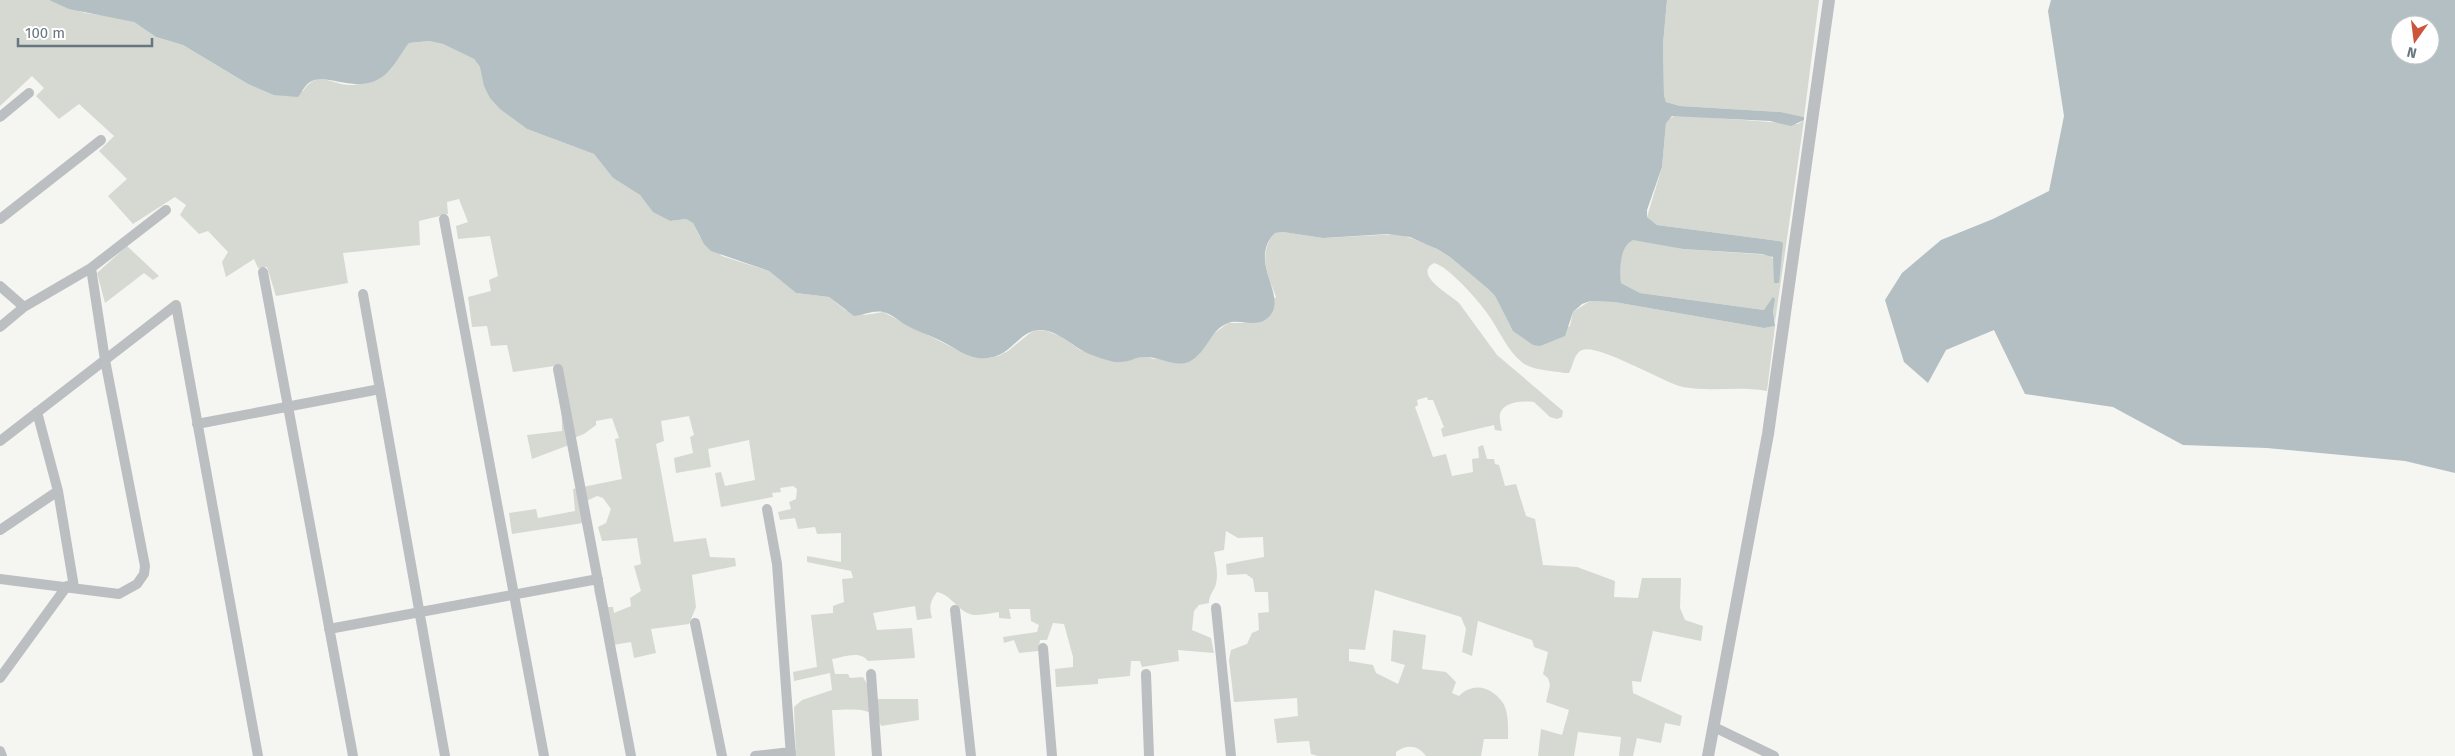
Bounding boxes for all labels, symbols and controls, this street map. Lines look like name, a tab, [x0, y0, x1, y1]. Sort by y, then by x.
scale bar	[18, 15, 151, 47]
north arrow	[2390, 15, 2440, 65]
text: 100 m	[25, 24, 65, 42]
text: N	[2405, 43, 2419, 62]

